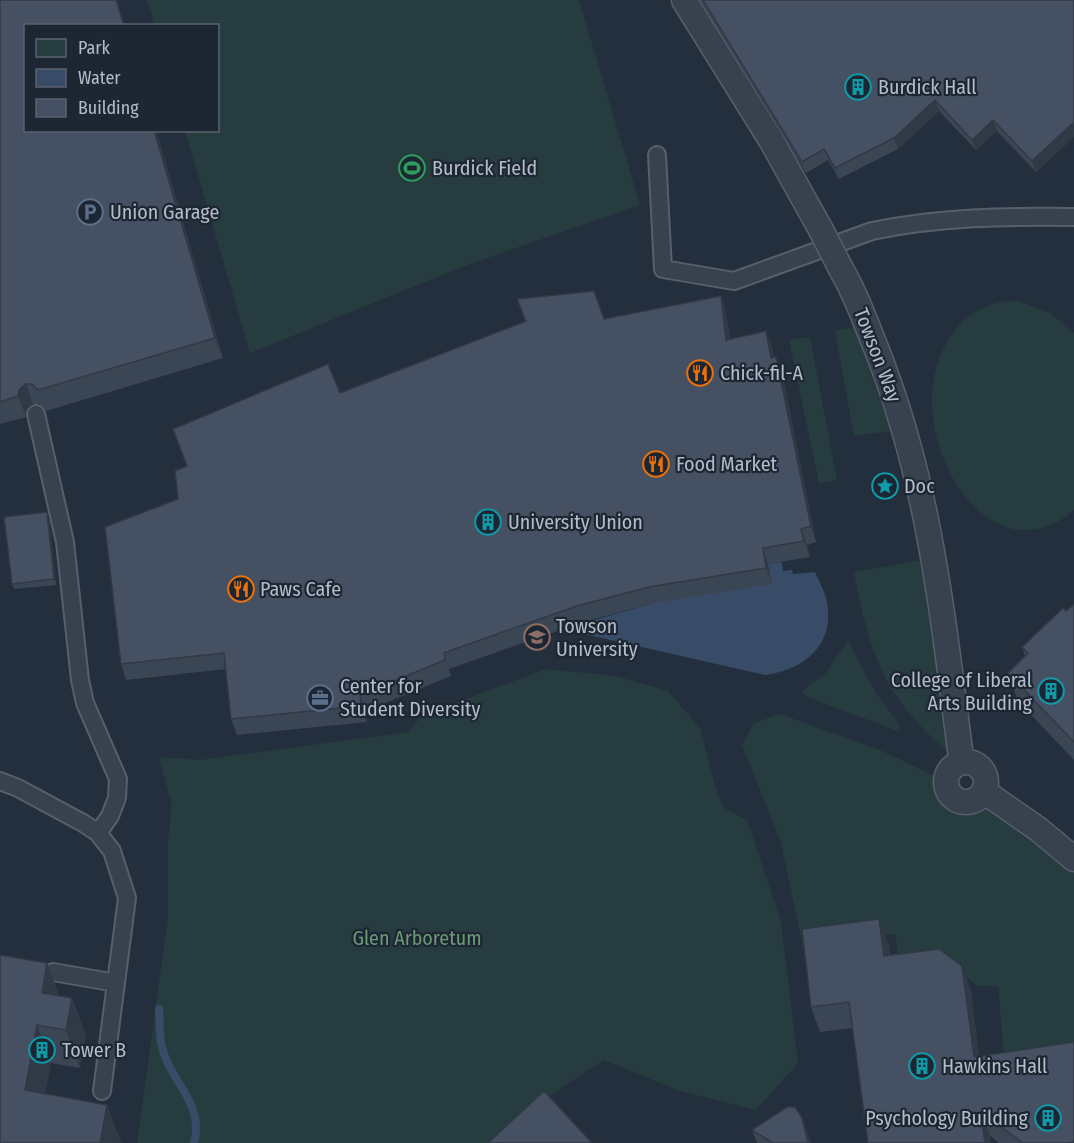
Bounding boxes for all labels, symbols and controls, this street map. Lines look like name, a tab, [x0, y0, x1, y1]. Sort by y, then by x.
legend	[24, 24, 219, 132]
text: Park	[78, 37, 111, 59]
text: Water	[78, 67, 121, 89]
building icon: Burdick Hall	[843, 72, 873, 102]
place label: Burdick Hall	[878, 75, 976, 99]
text: Building	[78, 97, 139, 119]
sports icon: Burdick Field	[397, 153, 427, 183]
place label: Burdick Field	[432, 156, 537, 180]
parking icon: Union Garage	[75, 197, 105, 227]
place label: Union Garage	[110, 200, 219, 224]
street label: Towson Way	[849, 305, 907, 406]
restaurant icon: Chick-fil-A	[685, 358, 715, 388]
place label: Chick-fil-A	[720, 361, 804, 385]
restaurant icon: Food Market	[641, 449, 671, 479]
place label: Food Market	[676, 452, 778, 476]
place icon: Doc	[870, 471, 900, 501]
place label: Doc	[904, 474, 935, 498]
building icon: University Union	[473, 507, 503, 537]
place label: University Union	[508, 510, 643, 534]
restaurant icon: Paws Cafe	[226, 574, 256, 604]
place label: Paws Cafe	[260, 577, 341, 601]
place label: Towson University	[556, 614, 638, 661]
school or university icon: Towson University	[522, 622, 552, 652]
place label: College of Liberal Arts Building	[891, 668, 1033, 715]
place label: Center for Student Diversity	[340, 674, 480, 721]
building icon: College of Liberal Arts Building	[1036, 676, 1066, 706]
office icon: Center for Student Diversity	[305, 683, 335, 713]
park label: Glen Arboretum	[352, 926, 482, 950]
building icon: Tower B	[27, 1035, 57, 1065]
place label: Tower B	[62, 1038, 126, 1062]
building icon: Hawkins Hall	[907, 1051, 937, 1081]
place label: Hawkins Hall	[942, 1054, 1047, 1078]
building icon: Psychology Building	[1033, 1103, 1063, 1133]
place label: Psychology Building	[865, 1106, 1029, 1130]

